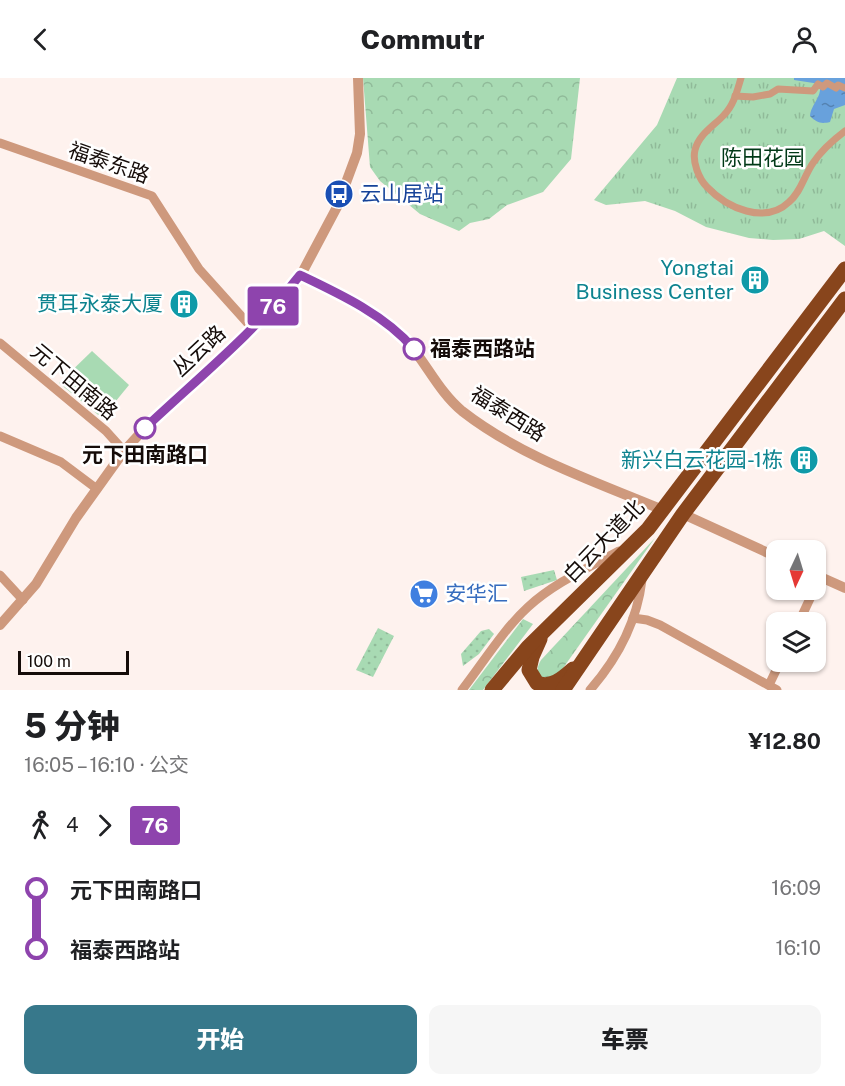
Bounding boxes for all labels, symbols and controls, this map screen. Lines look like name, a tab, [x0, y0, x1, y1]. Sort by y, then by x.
icon: back	[24, 23, 57, 56]
text: Commutr	[361, 23, 484, 55]
icon: person	[788, 23, 821, 56]
street label: 福泰东路	[65, 137, 153, 188]
park label: 陈田花园	[721, 145, 805, 170]
bus stop icon: 云山居站	[323, 178, 355, 210]
place label: 云山居站	[360, 181, 444, 206]
place label: Yongtai Business Center	[576, 255, 734, 304]
building icon: Yongtai Business Center	[739, 264, 771, 296]
line badge: 76	[246, 286, 300, 326]
building icon: 贯耳永泰大厦	[168, 288, 200, 320]
place label: 贯耳永泰大厦	[37, 291, 163, 316]
text: 76	[260, 294, 286, 319]
street label: 丛云路	[167, 320, 230, 381]
place label: 福泰西路站	[430, 336, 535, 361]
street label: 元下田南路	[26, 338, 123, 425]
marker: 福泰西路站	[403, 338, 425, 360]
street label: 福泰西路	[466, 381, 551, 446]
marker: 元下田南路口	[134, 417, 156, 439]
place label: 元下田南路口	[82, 442, 208, 467]
building icon: 新兴白云花园-1栋	[788, 444, 820, 476]
place label: 新兴白云花园-1栋	[621, 447, 783, 472]
street label: 白云大道北	[558, 494, 649, 587]
north arrow	[766, 540, 826, 600]
map controls	[766, 540, 826, 672]
supermarket icon: 安华汇	[408, 578, 440, 610]
place label: 安华汇	[445, 581, 508, 606]
button: layers	[766, 612, 826, 672]
scale bar	[18, 648, 129, 676]
text: 100 m	[27, 652, 71, 671]
text: 5 分钟	[24, 707, 120, 745]
text: ¥12.80	[748, 728, 821, 754]
text: 16:05 – 16:10 · 公交	[24, 753, 189, 777]
icon: walk	[24, 809, 57, 842]
icon: forward	[88, 809, 121, 842]
text: 4	[66, 813, 79, 837]
text: 76	[142, 813, 168, 838]
text: 16:09	[771, 876, 821, 900]
text: 元下田南路口	[70, 877, 202, 903]
text: 16:10	[776, 936, 821, 960]
text: 福泰西路站	[70, 937, 180, 963]
button: 开始	[24, 1005, 417, 1074]
button: 车票	[429, 1005, 821, 1074]

